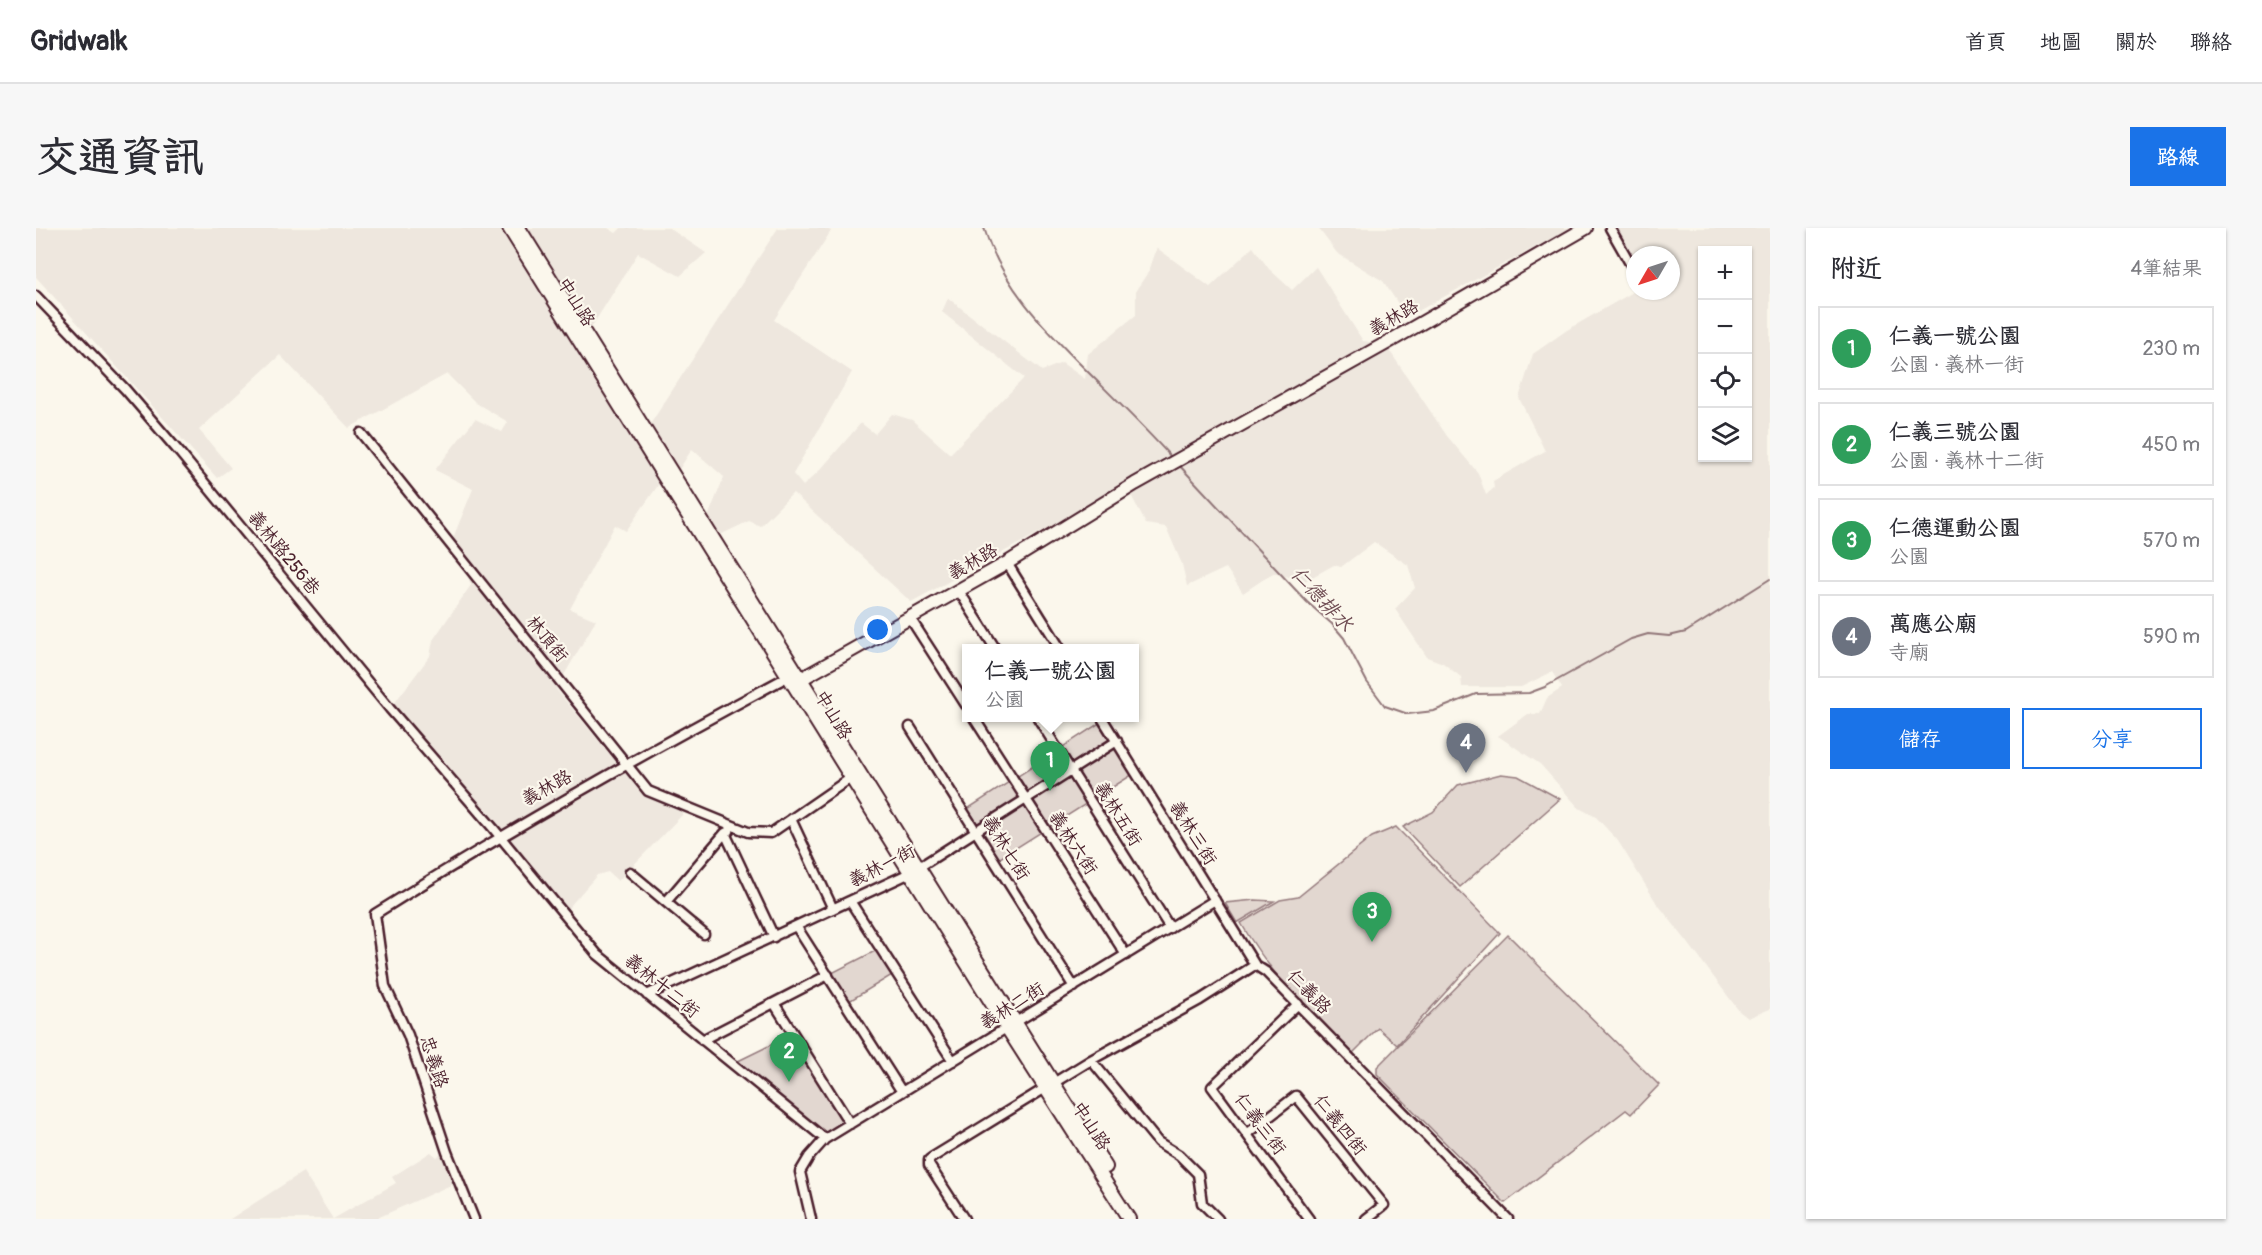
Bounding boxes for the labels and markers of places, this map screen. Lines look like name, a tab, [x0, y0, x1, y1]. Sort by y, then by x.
pin: 4	[1446, 724, 1486, 773]
pin: 1	[1030, 742, 1070, 791]
pin: 3	[1352, 892, 1392, 942]
pin: 2	[770, 1032, 808, 1082]

